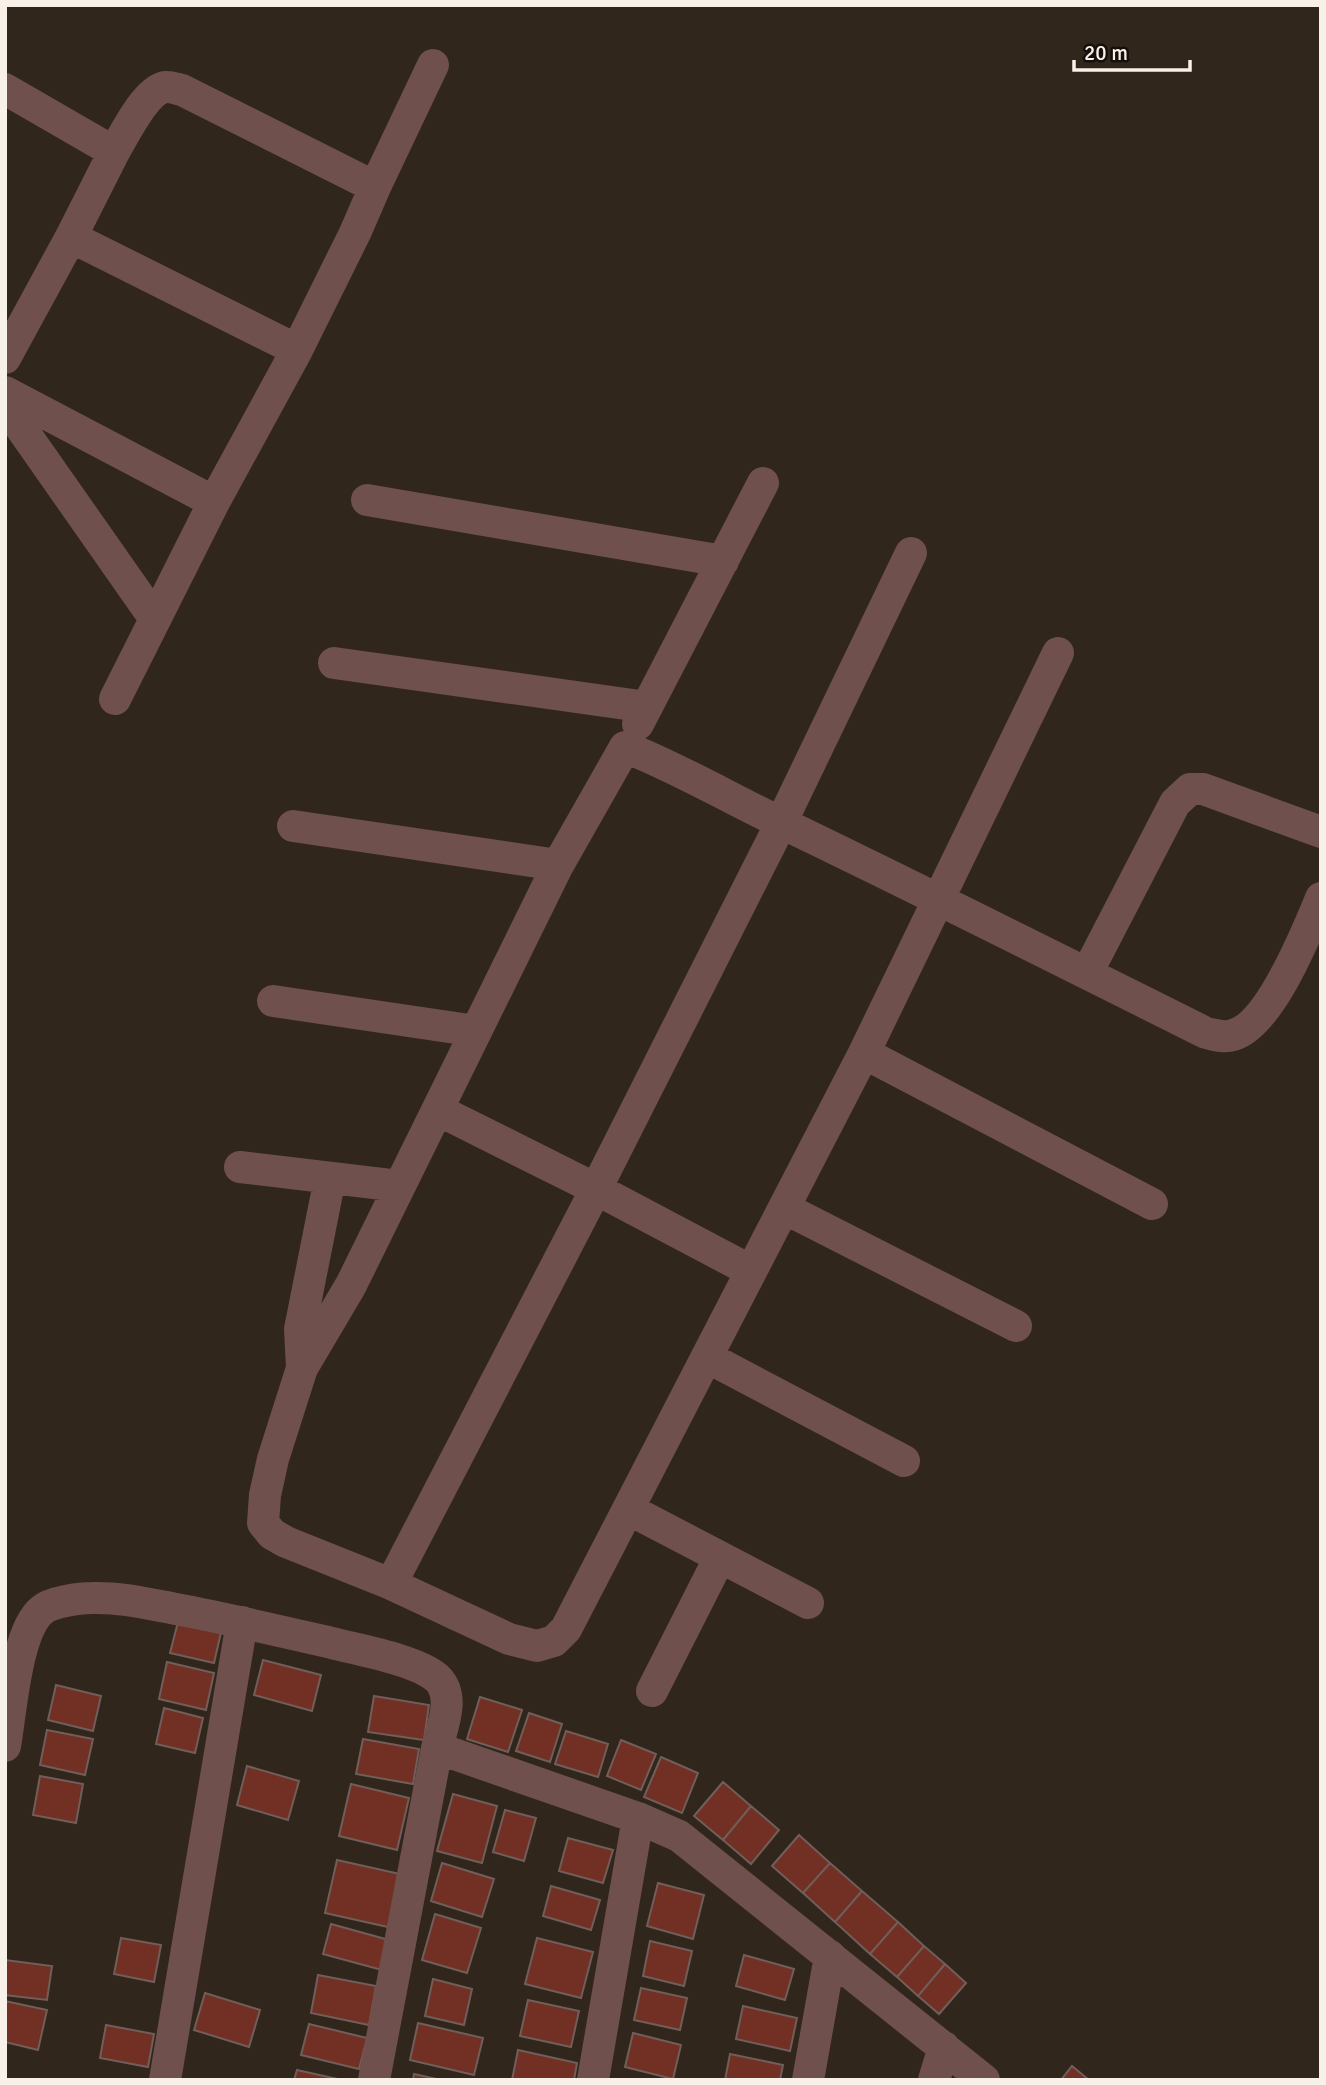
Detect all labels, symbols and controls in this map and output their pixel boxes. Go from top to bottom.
scale bar [1074,28,1190,72]
text: 20 m [1084,40,1128,66]

